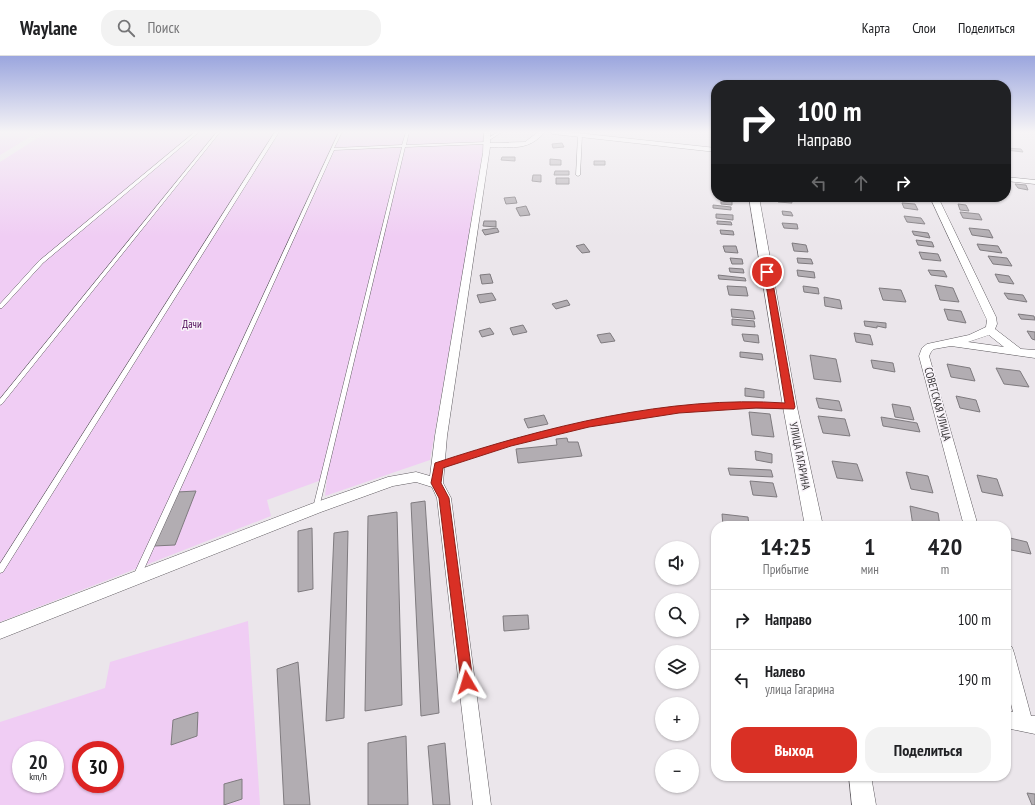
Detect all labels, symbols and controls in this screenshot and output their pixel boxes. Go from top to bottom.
search box [101,10,381,46]
text: Waylane [20,16,77,40]
icon: search [115,17,137,39]
text: Поиск [147,18,180,37]
text: Карта [862,19,890,37]
text: Слои [912,19,936,37]
text: Поделиться [958,19,1015,37]
text: 100 m [797,92,861,129]
icon: right [731,96,783,148]
text: Направо [797,128,852,151]
icon: left [808,172,830,194]
icon: ahead [850,172,872,194]
icon: right [892,172,914,194]
pin [750,255,784,289]
icon: arrive [756,261,778,283]
park label: Дачи [182,317,202,331]
street label: СОВЕТСКАЯ УЛИЦА [921,366,955,443]
street label: УЛИЦА ГАГАРИНА [787,421,814,492]
text: 14:25 [760,531,812,562]
text: 1 [864,531,875,562]
text: 420 [928,531,962,562]
map controls [655,541,699,793]
button: sound [655,541,699,585]
text: Прибытие [763,561,809,578]
text: мин [861,561,879,578]
text: m [941,561,949,578]
button: search [655,593,699,637]
icon: right [731,609,753,631]
text: Направо [765,610,812,629]
text: 100 m [958,610,991,629]
button: layers [655,645,699,689]
position arrow [446,661,488,703]
text: Налево [765,662,805,681]
icon: left [731,669,753,691]
text: 190 m [958,670,991,689]
text: улица Гагарина [765,681,834,698]
button: + [655,697,699,741]
button: Выход [731,727,857,773]
button: Поделиться [865,727,991,773]
speed limit sign: 30 [72,741,124,793]
text: 20 [28,749,48,775]
button: − [655,749,699,793]
text: km/h [29,770,47,783]

